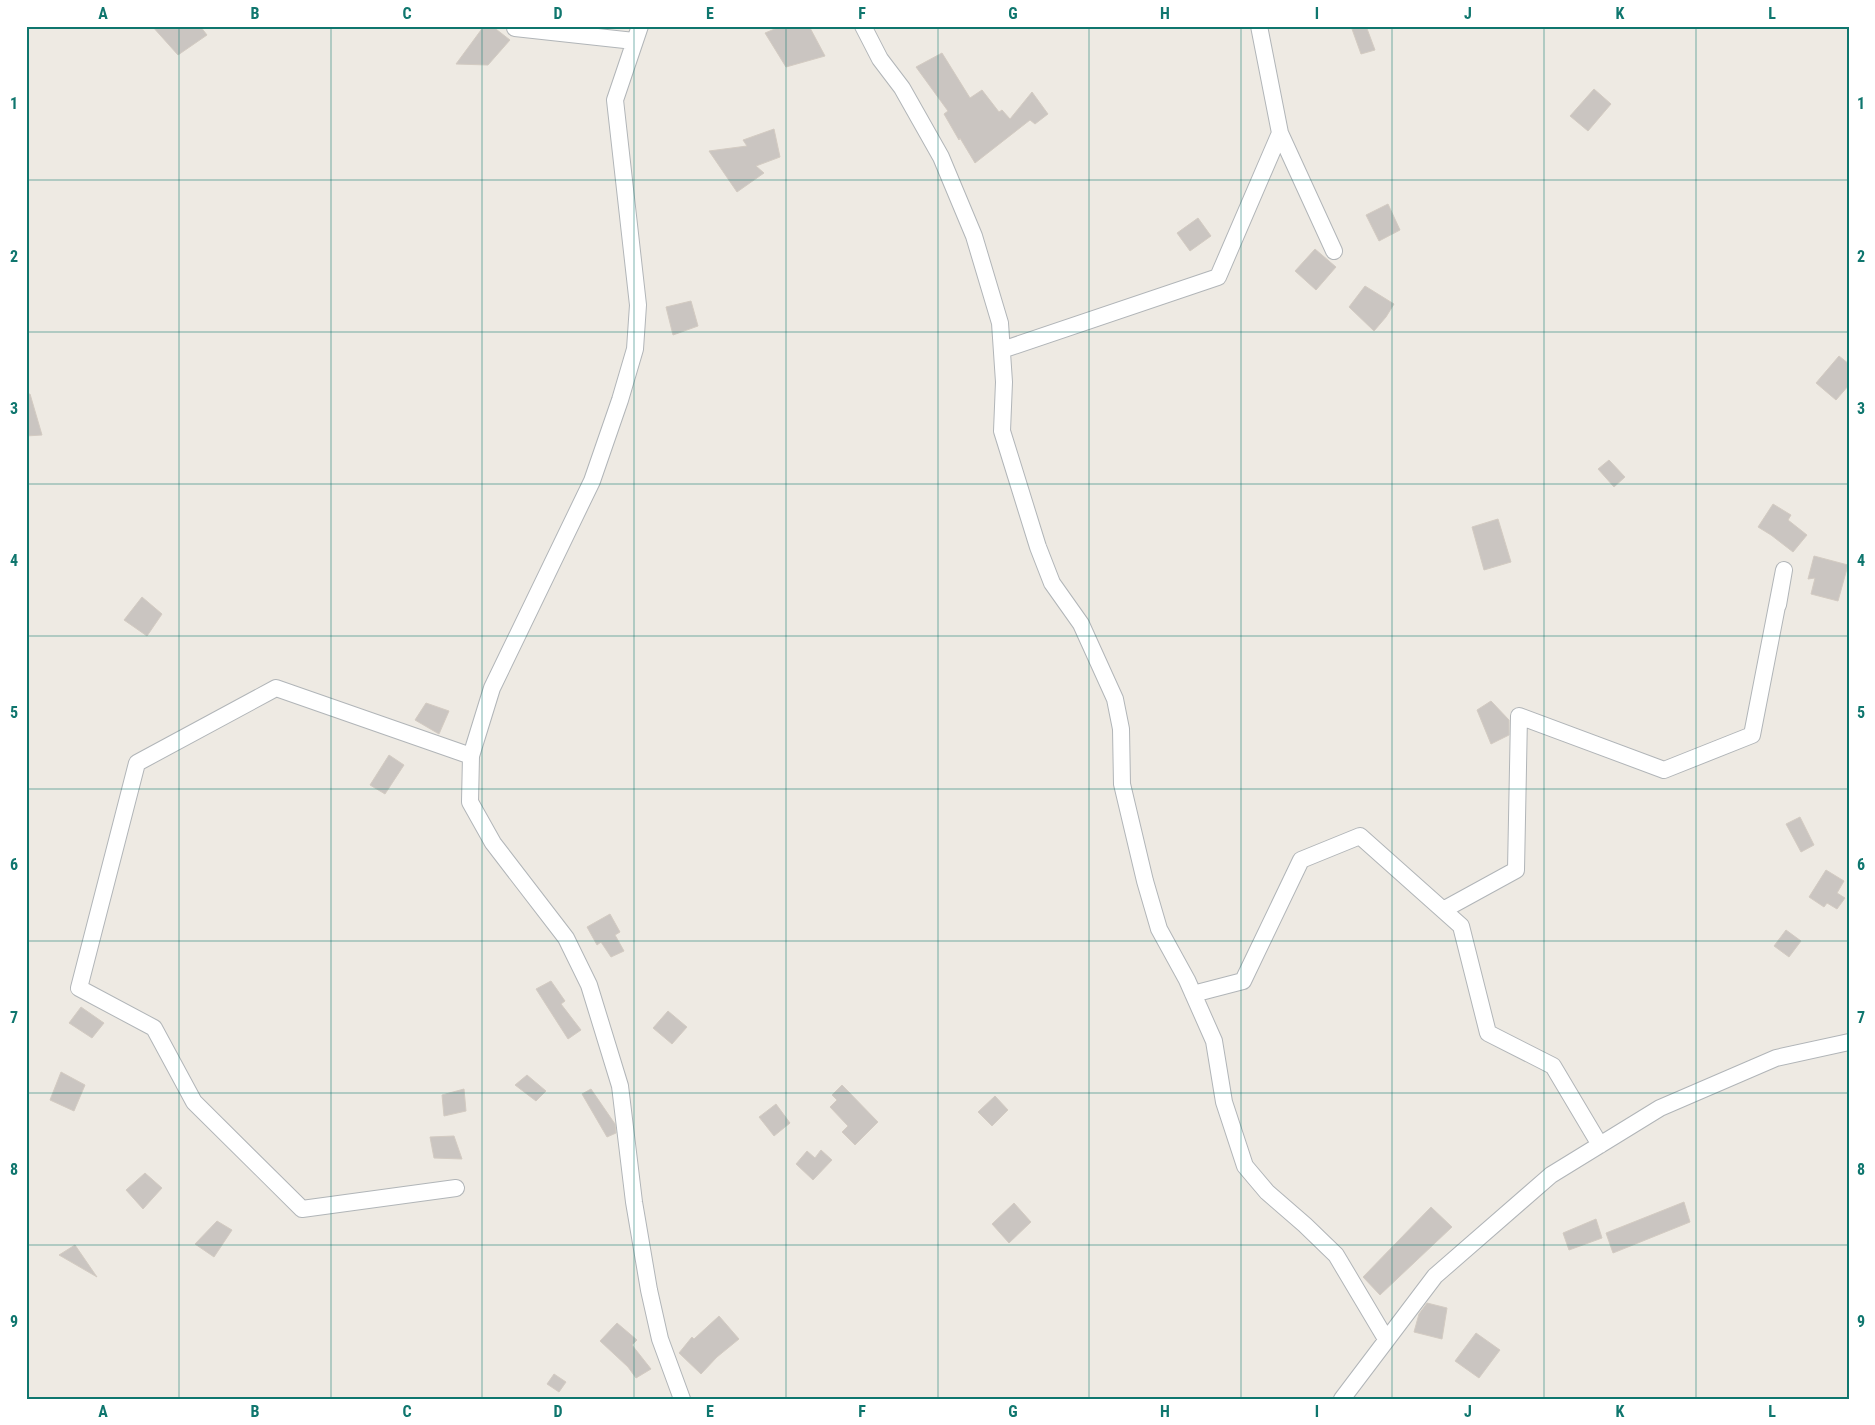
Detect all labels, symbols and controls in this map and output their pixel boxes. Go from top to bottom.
text: A [98,4,108,23]
text: B [251,4,260,23]
text: C [402,4,412,23]
text: D [553,4,563,23]
text: E [706,4,714,23]
text: F [858,4,866,23]
text: G [1008,4,1018,23]
text: H [1160,4,1170,23]
text: I [1315,4,1319,23]
text: J [1464,4,1472,23]
text: K [1616,4,1625,23]
text: L [1768,4,1776,23]
text: 1 [10,94,18,113]
text: 1 [1857,94,1865,113]
text: 2 [10,247,18,266]
text: 2 [1857,247,1865,266]
text: 3 [10,399,18,418]
text: 3 [1857,399,1865,418]
text: 4 [10,551,18,570]
text: 4 [1857,551,1865,570]
text: 5 [10,703,18,722]
text: 5 [1857,703,1865,722]
text: 6 [10,855,18,874]
text: 6 [1857,855,1865,874]
text: 7 [10,1008,18,1027]
text: 7 [1857,1008,1865,1027]
text: 8 [10,1160,18,1179]
text: 8 [1857,1160,1865,1179]
text: 9 [10,1312,18,1331]
text: 9 [1857,1312,1865,1331]
text: A [98,1402,108,1421]
text: B [251,1402,260,1421]
text: C [402,1402,412,1421]
text: D [553,1402,563,1421]
text: E [706,1402,714,1421]
text: F [858,1402,866,1421]
text: G [1008,1402,1018,1421]
text: H [1160,1402,1170,1421]
text: I [1315,1402,1319,1421]
text: J [1464,1402,1472,1421]
text: K [1616,1402,1625,1421]
text: L [1768,1402,1776,1421]

